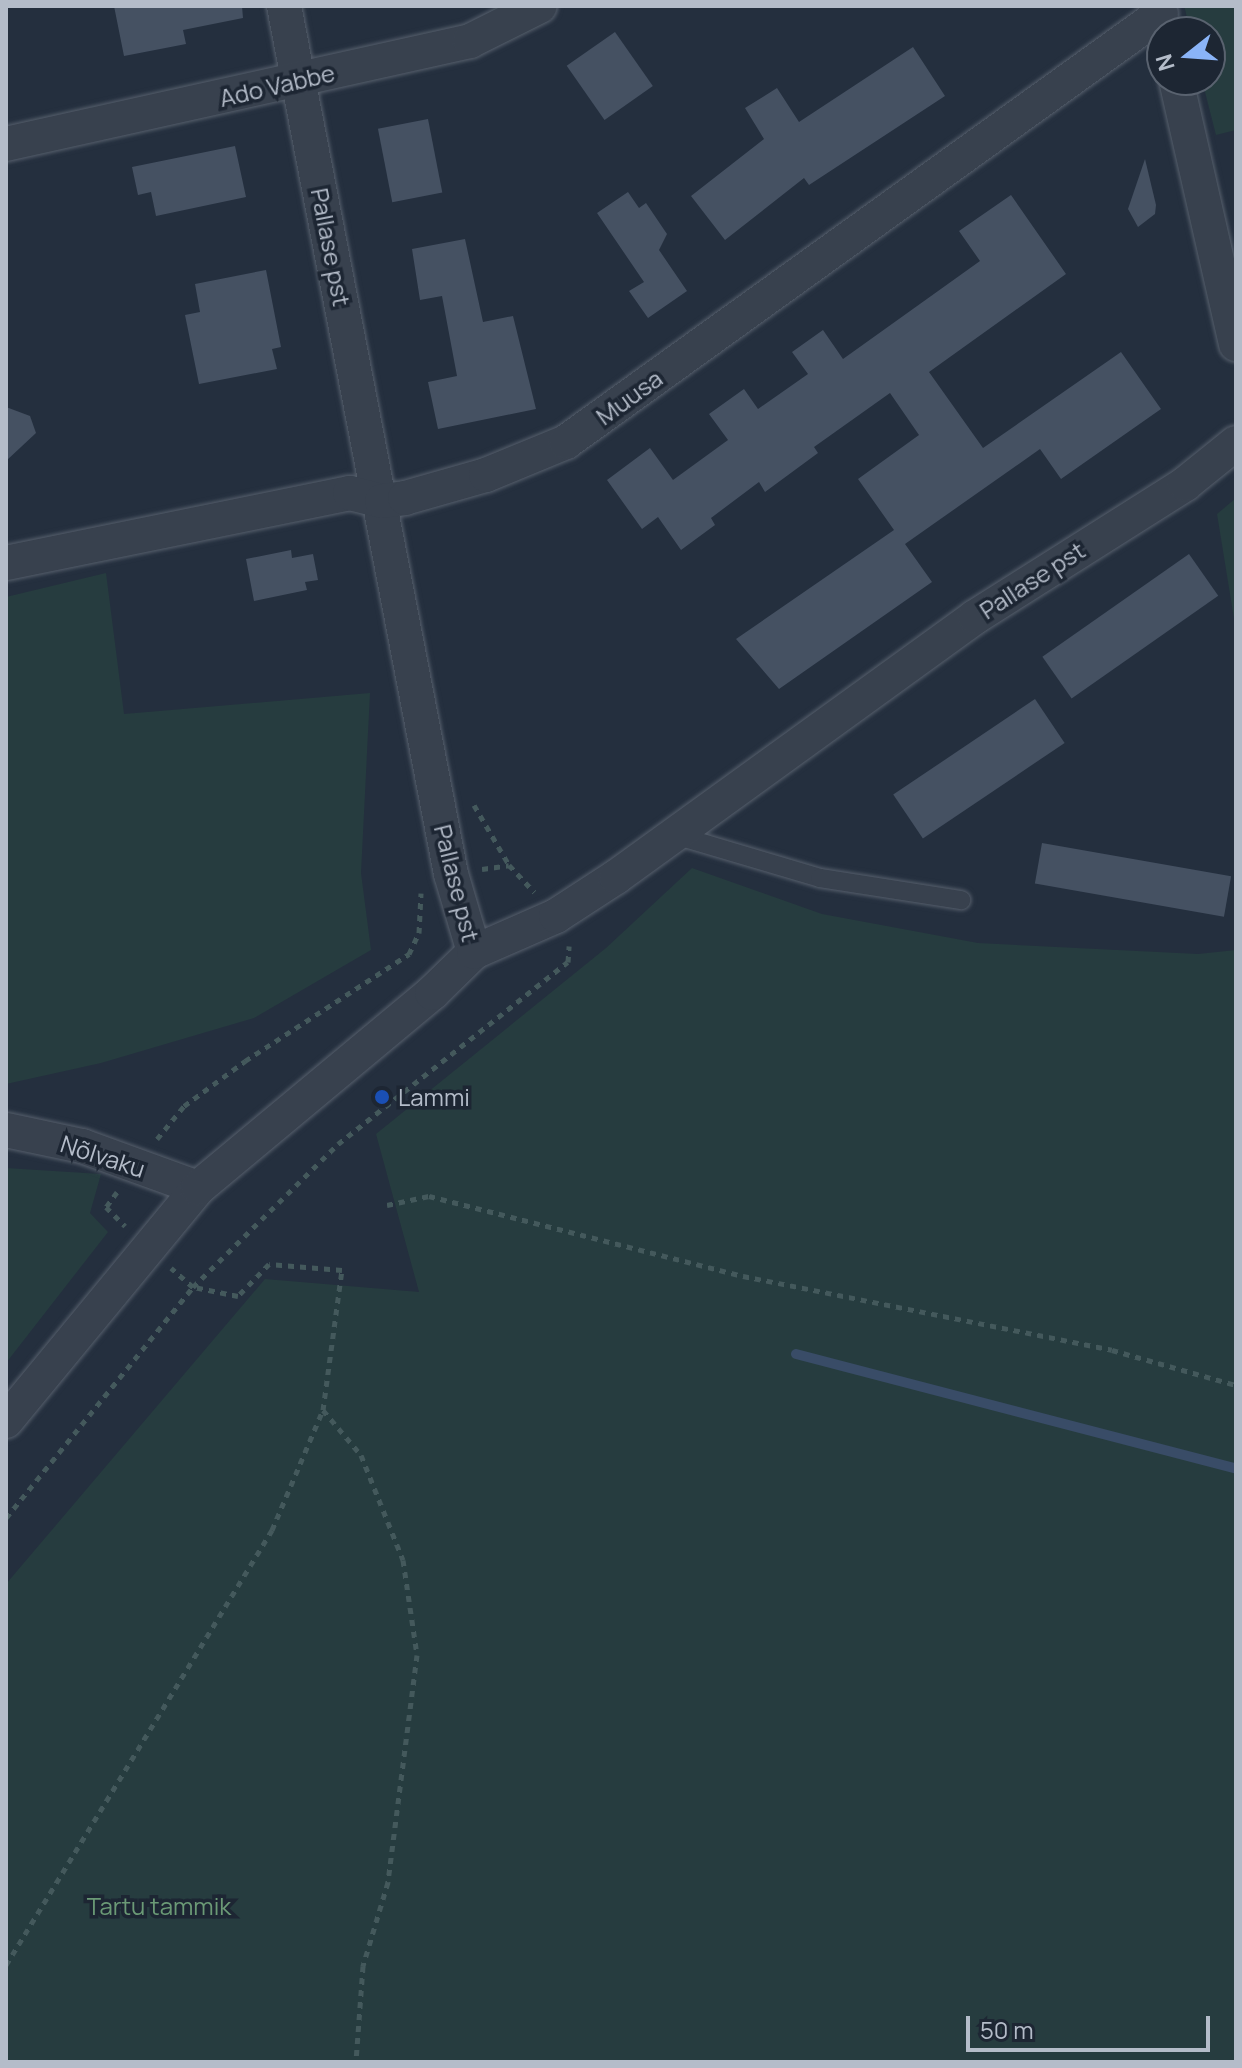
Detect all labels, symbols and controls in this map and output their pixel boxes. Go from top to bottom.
north arrow [1146,16,1226,96]
text: N [1148,51,1182,74]
street label: Ado Vabbe [216,58,338,112]
street label: Pallase pst [305,186,357,308]
street label: Muusa [590,363,668,431]
street label: Pallase pst [974,535,1090,625]
street label: Pallase pst [429,822,485,944]
place label: Lammi [398,1083,470,1111]
marker: Lammi [373,1088,391,1106]
street label: Nõlvaku [57,1129,149,1183]
park label: Tartu tammik [87,1892,231,1920]
scale bar [970,2000,1214,2050]
text: 50 m [980,2013,1034,2046]

